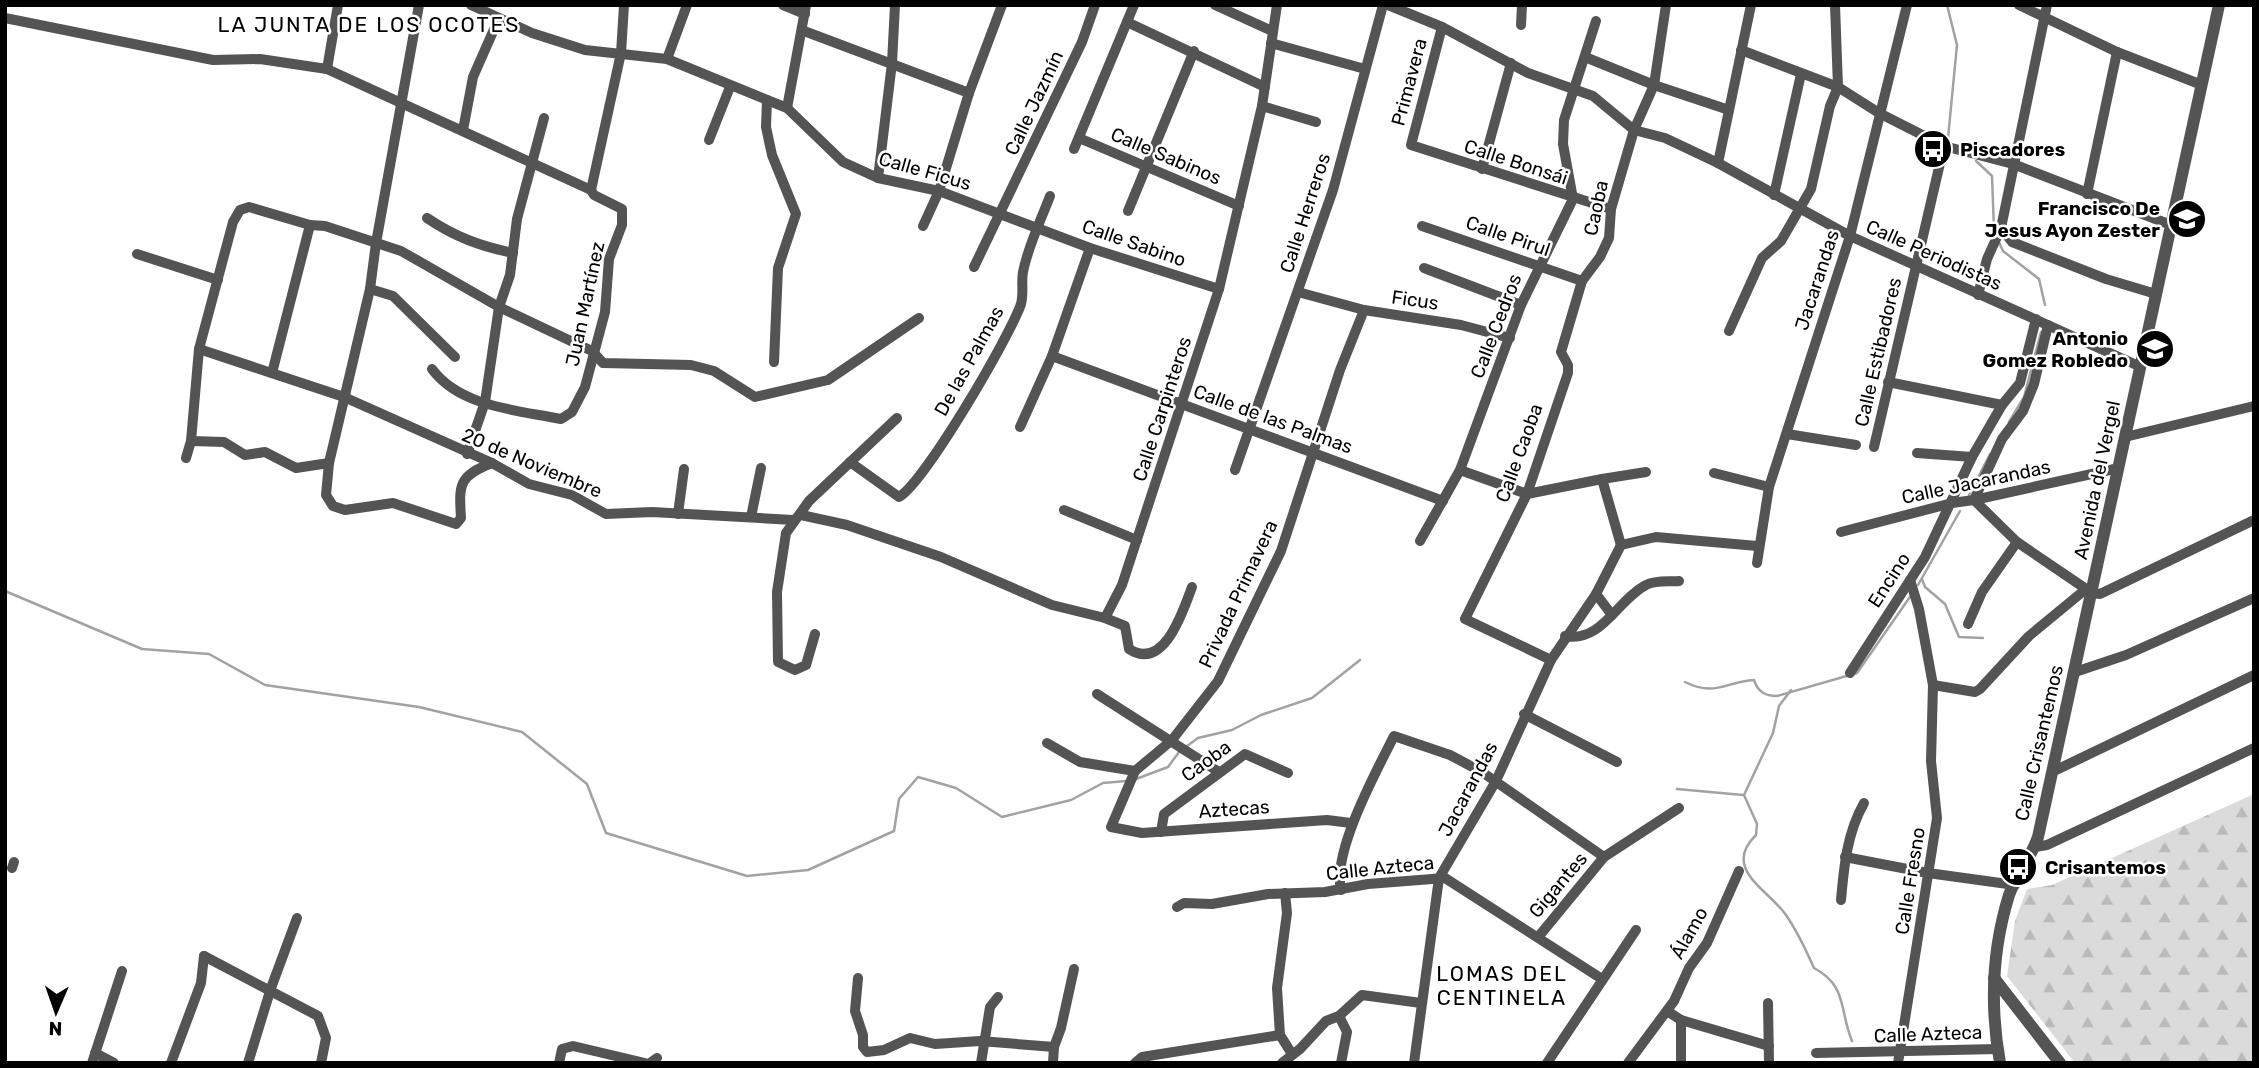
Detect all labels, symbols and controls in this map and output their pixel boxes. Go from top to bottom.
district label: LA JUNTA DE LOS OCOTES [218,12,520,37]
street label: Primavera [1386,36,1432,128]
street label: Calle Jazmín [1000,47,1068,159]
street label: Calle Sabinos [1107,122,1225,190]
bus stop icon: Piscadores [1912,128,1954,170]
street label: Calle Bonsái [1461,134,1571,190]
place label: Piscadores [1960,138,2065,161]
street label: Calle Ficus [876,147,974,195]
street label: Calle Herreros [1275,150,1335,276]
street label: Caoba [1579,178,1613,238]
place label: Francisco De Jesus Ayon Zester [1985,197,2160,242]
school or university icon: Francisco De Jesus Ayon Zester [2166,198,2208,240]
street label: Calle Pirul [1463,211,1553,261]
street label: Calle Sabino [1079,214,1189,272]
street label: Calle Periodistas [1862,215,2006,295]
street label: Jacarandas [1790,227,1844,333]
street label: Juan Martínez [561,240,609,368]
street label: Calle Cedros [1466,271,1526,381]
street label: Calle Estibadores [1850,275,1906,429]
street label: Ficus [1390,285,1440,315]
street label: De las Palmas [929,302,1009,420]
place label: Antonio Gomez Robledo [1983,327,2128,372]
school or university icon: Antonio Gomez Robledo [2134,328,2176,370]
street label: Calle Carpinteros [1128,334,1196,484]
street label: Calle de las Palmas [1190,379,1356,459]
street label: Avenida del Vergel [2069,398,2125,562]
street label: Calle Caoba [1490,400,1548,506]
street label: 20 de Noviembre [459,423,605,503]
street label: Calle Jacarandas [1899,455,2053,509]
street label: Privada Primavera [1194,516,1282,672]
street label: Encino [1863,548,1915,612]
street label: Calle Crisantemos [2010,663,2068,823]
street label: Caoba [1177,735,1235,787]
street label: Jacarandas [1433,738,1503,840]
street label: Aztecas [1198,795,1270,823]
street label: Calle Fresno [1890,826,1930,936]
bus stop icon: Crisantemos [1997,846,2039,888]
street label: Gigantes [1524,848,1592,922]
street label: Calle Azteca [1325,851,1435,885]
place label: Crisantemos [2045,856,2166,879]
street label: Álamo [1665,903,1713,963]
district label: LOMAS DEL CENTINELA [1436,961,1568,1010]
north arrow [21,977,91,1047]
text: N [48,1017,63,1040]
street label: Calle Azteca [1873,1021,1983,1047]

